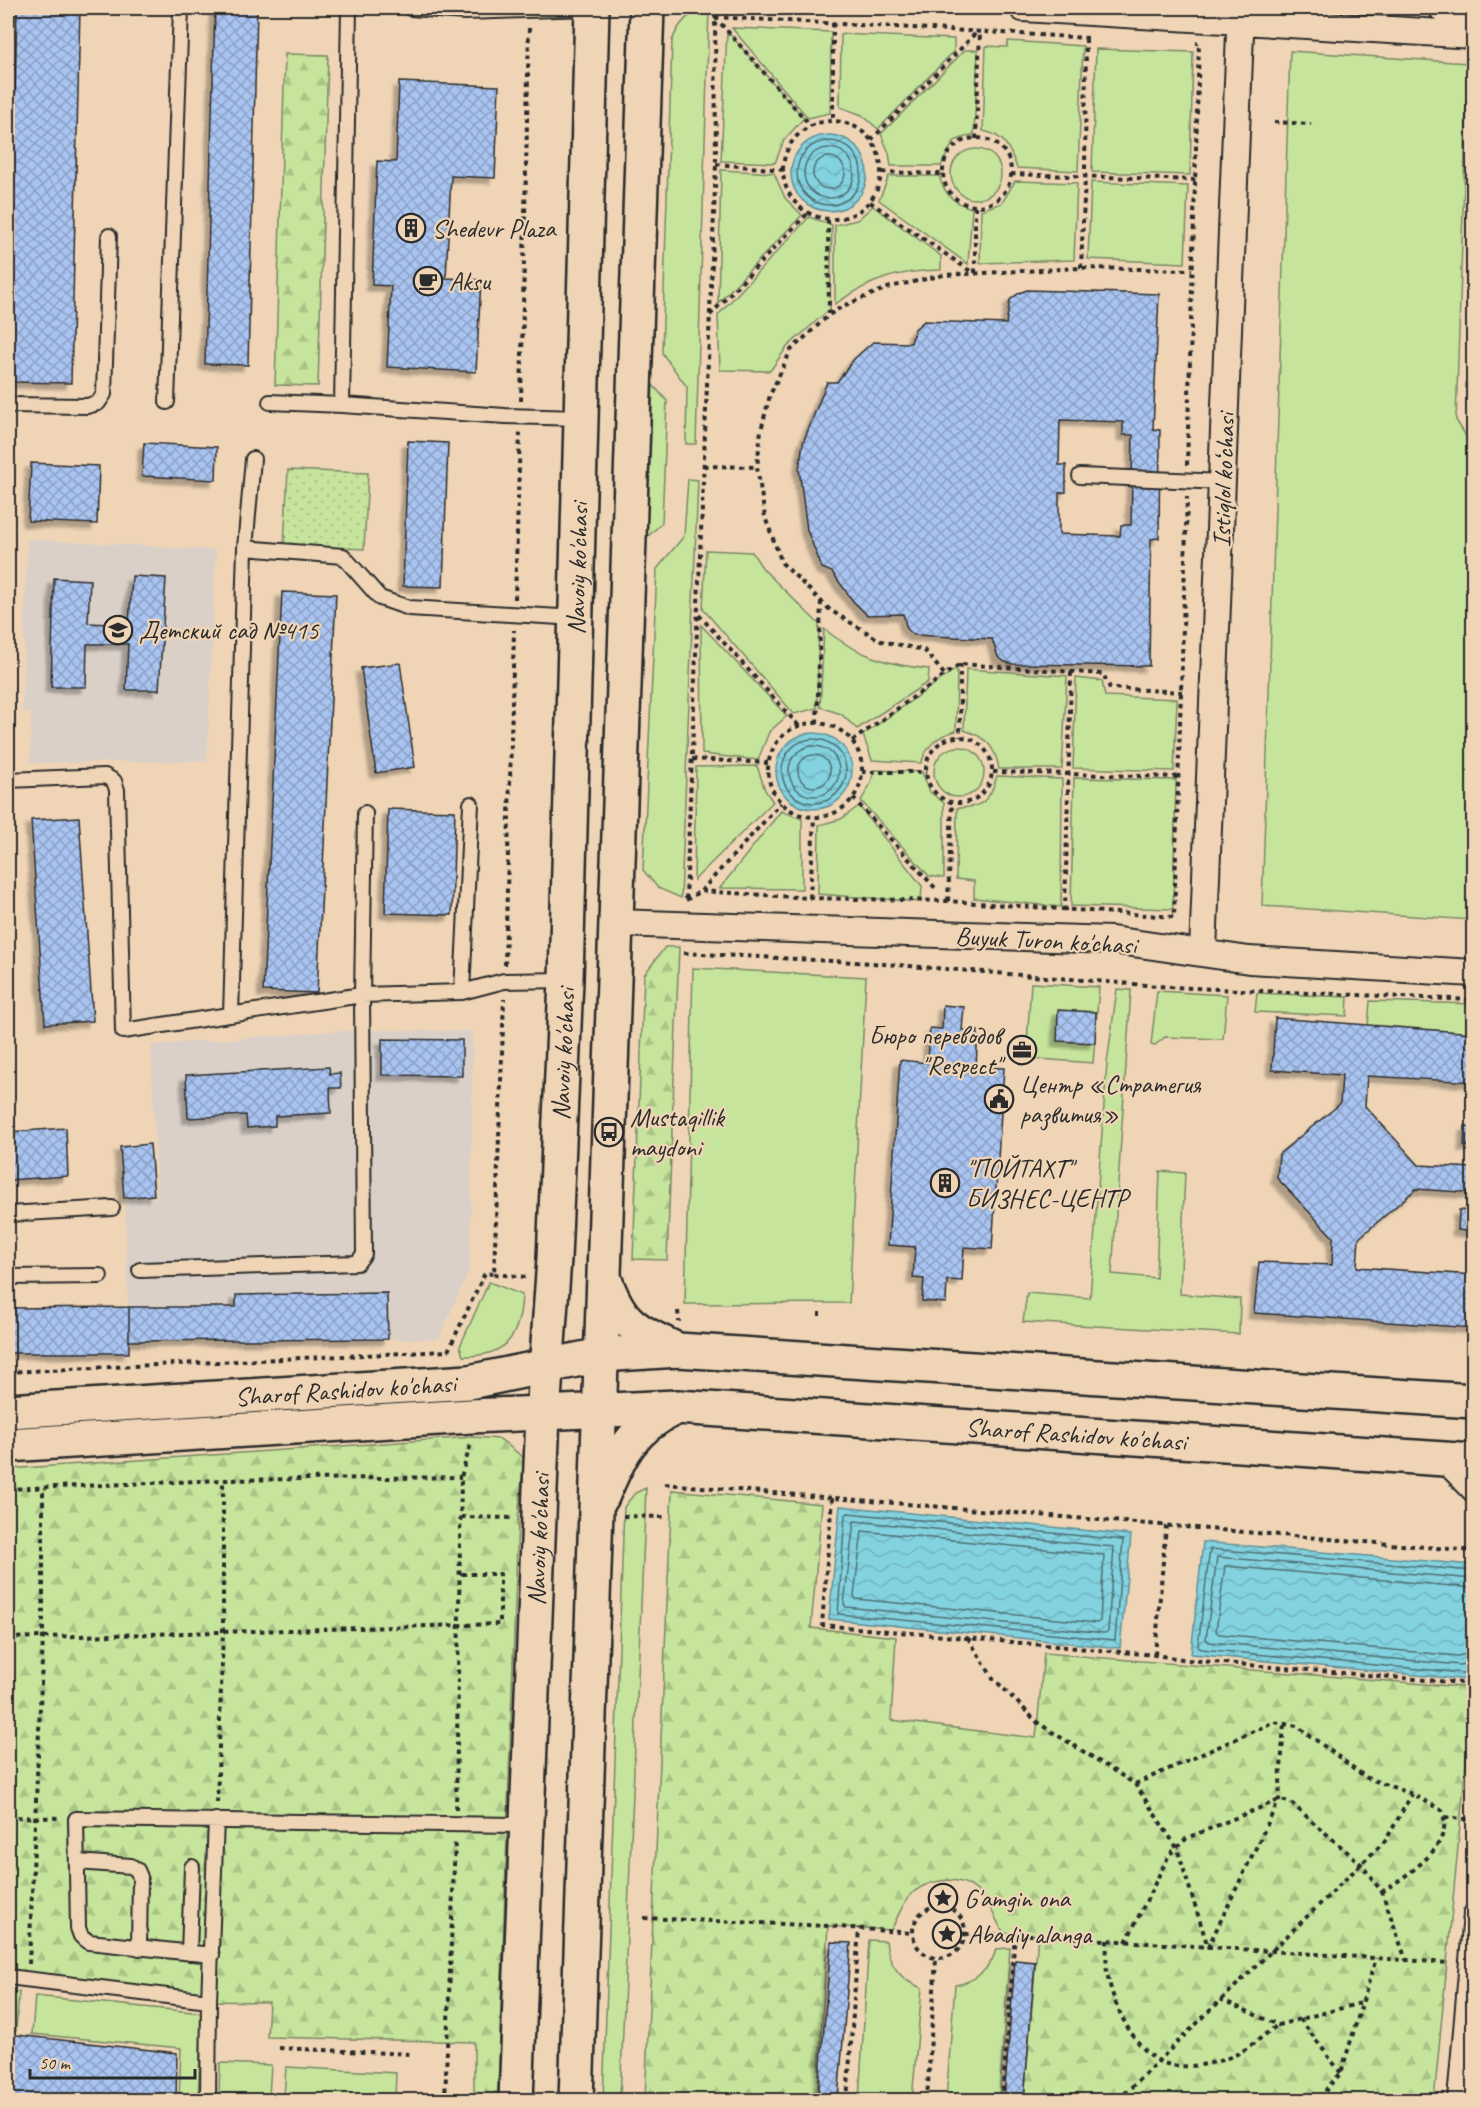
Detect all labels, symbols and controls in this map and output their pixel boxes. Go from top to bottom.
building icon: Shedevr Plaza [395,212,427,244]
place label: Shedevr Plaza [432,212,557,245]
cafe icon: Aksu [412,265,444,297]
place label: Aksu [449,265,491,298]
street label: Istiqlol ko‘chasi [1205,409,1242,548]
street label: Navoiy ko'chasi [559,499,596,635]
school or university icon: Детский сад №415 [102,614,134,646]
place label: Детский сад №415 [139,614,320,647]
street label: Buyuk Turon ko'chasi [955,919,1140,962]
street label: Navoiy ko'chasi [544,984,583,1121]
place label: Бюро переводов "Respect" [869,1019,1006,1082]
office icon: Бюро переводов "Respect" [1006,1034,1038,1066]
place label: Центр «Стратегия развития» [1020,1068,1202,1131]
public building icon: Центр «Стратегия развития» [983,1083,1015,1115]
place label: Mustaqillik maydoni [630,1101,726,1164]
bus stop icon: Mustaqillik maydoni [593,1116,625,1148]
place label: "ПОЙТАХТ" БИЗНЕС-ЦЕНТР [966,1152,1132,1215]
building icon: "ПОЙТАХТ" БИЗНЕС-ЦЕНТР [929,1167,961,1199]
street label: Sharof Rashidov ko'chasi [234,1367,460,1414]
street label: Sharof Rashidov ko'chasi [964,1411,1191,1459]
street label: Navoiy ko'chasi [519,1470,558,1606]
place icon: G'amgin ona [927,1882,959,1914]
place label: G'amgin ona [964,1882,1072,1915]
place icon: Abadiy alanga [931,1918,963,1950]
place label: Abadiy alanga [968,1918,1093,1951]
scale bar [30,2042,195,2080]
text: 50 m [39,2052,72,2074]

